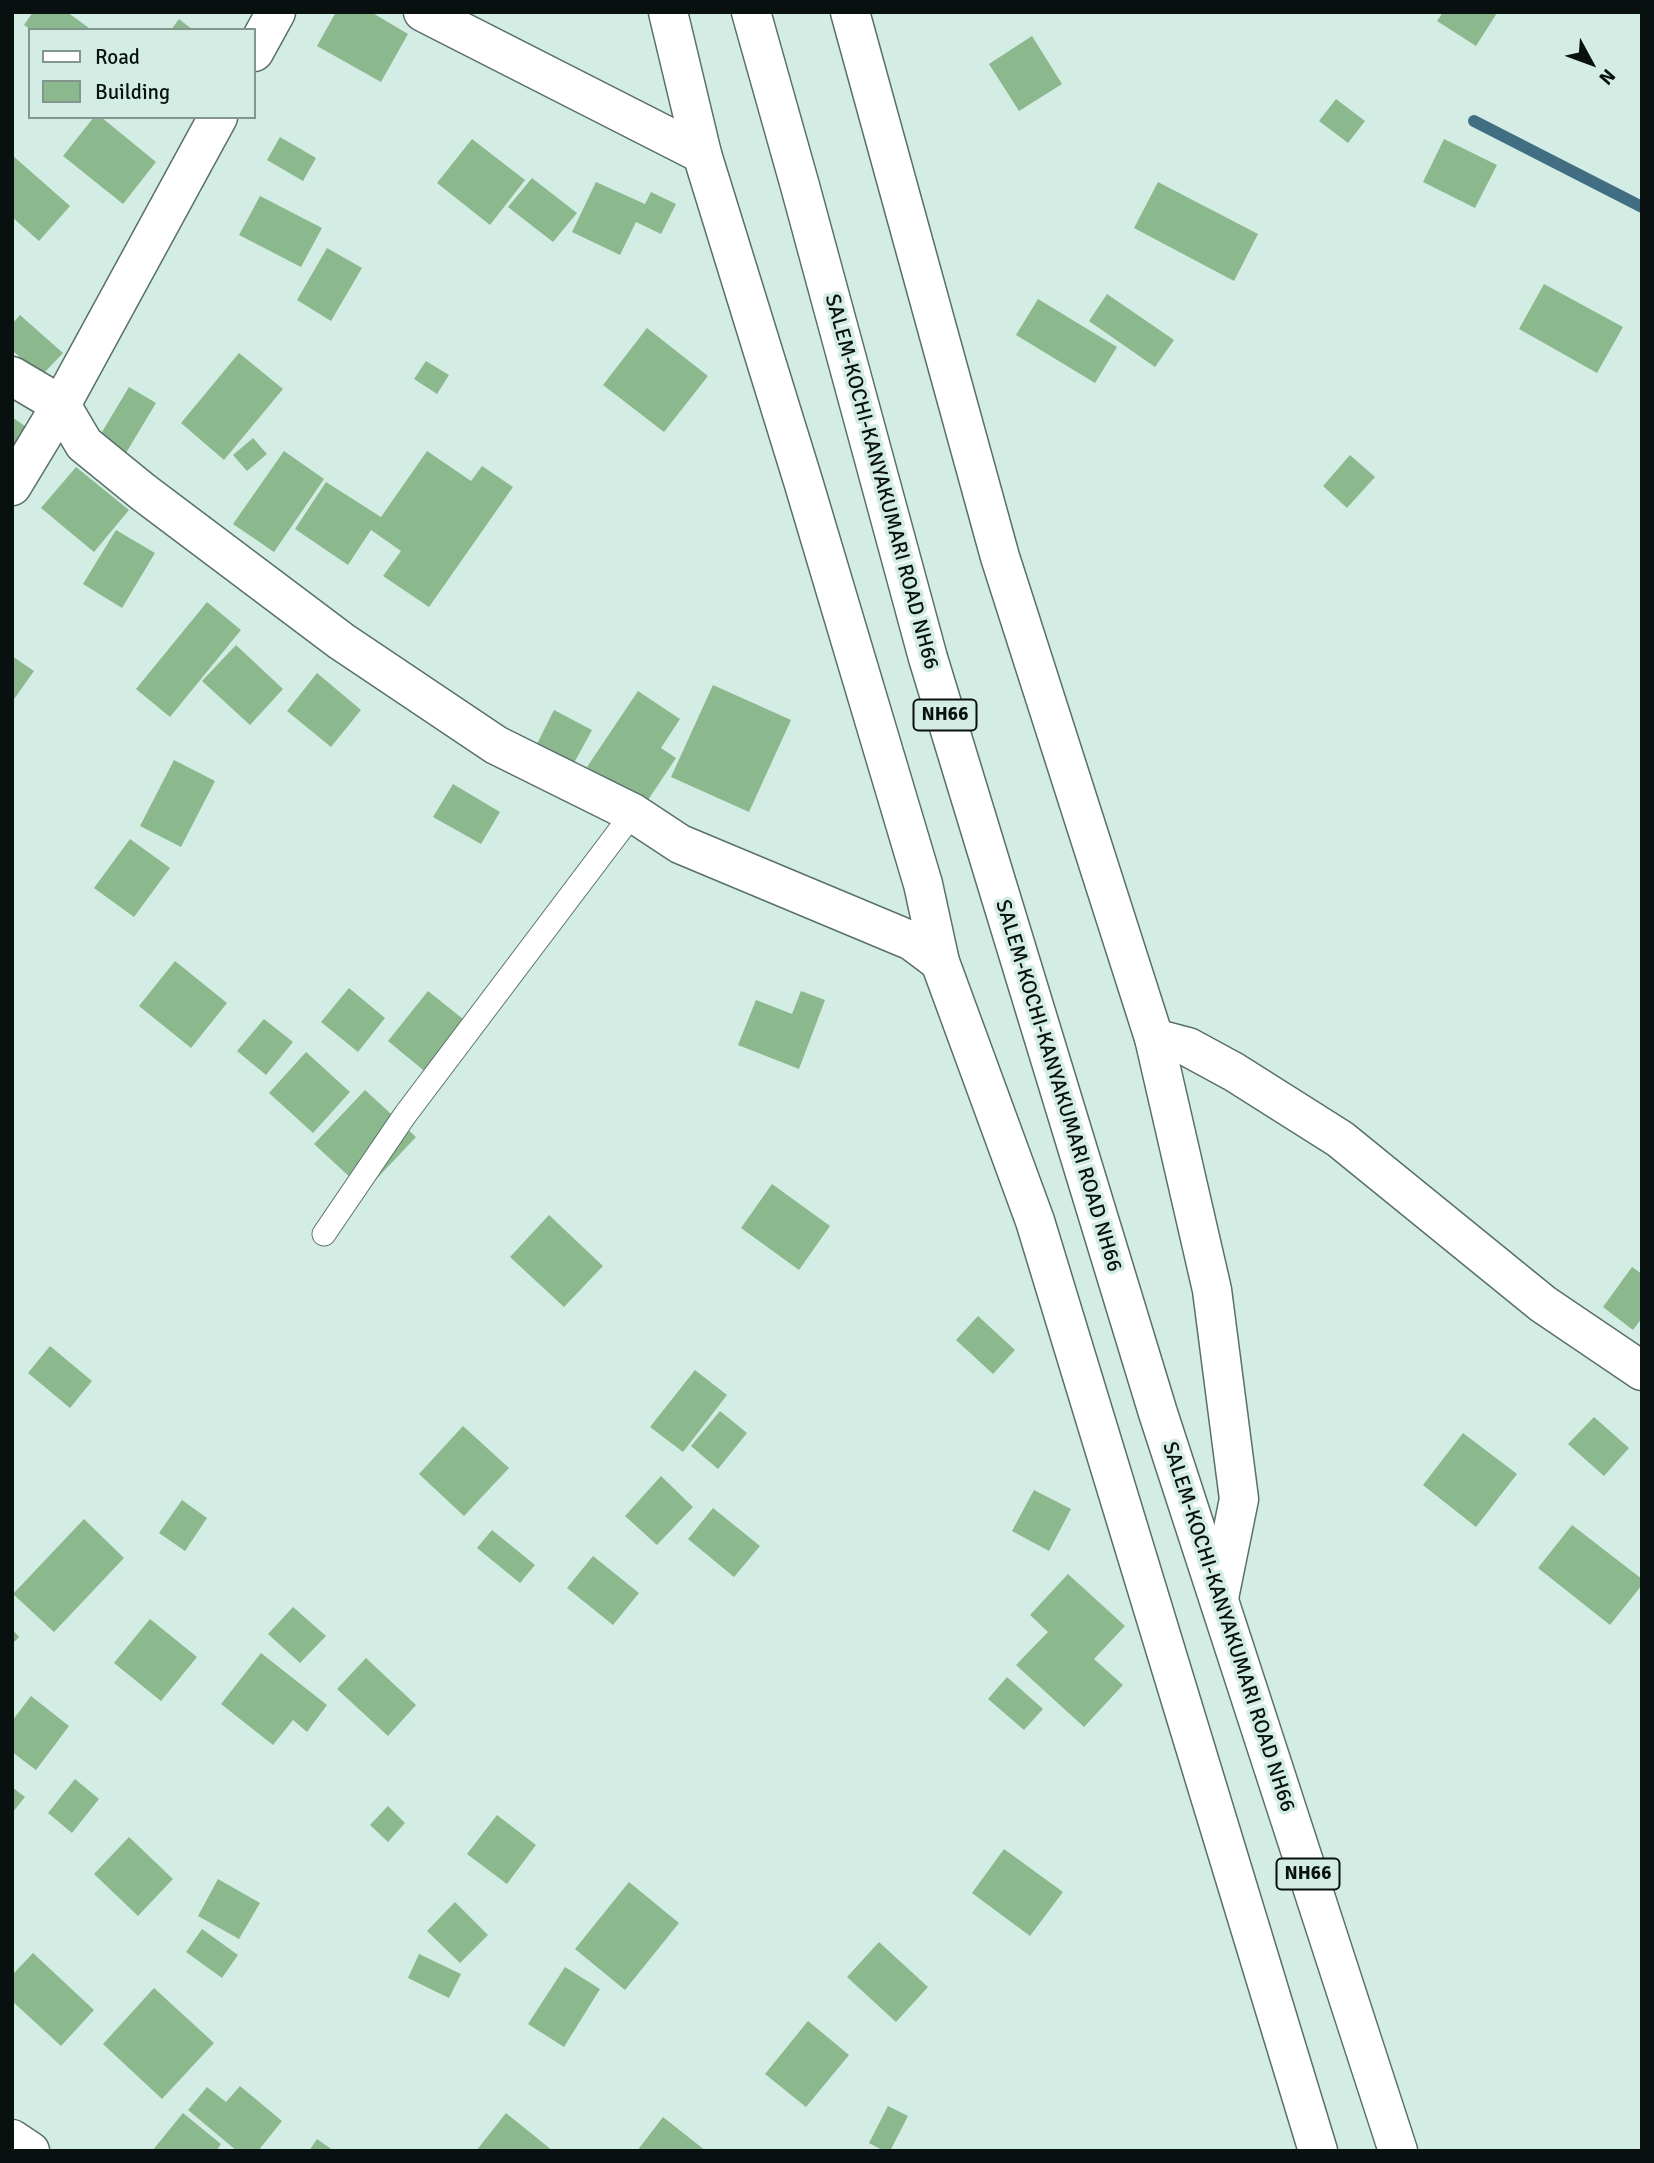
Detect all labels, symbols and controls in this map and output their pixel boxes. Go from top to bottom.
legend [28,28,256,119]
north arrow [1556,28,1626,98]
text: Road [95,44,140,70]
text: N [1593,64,1620,90]
text: Building [95,79,170,105]
street label: SALEM-KOCHI-KANYAKUMARI ROAD NH66 [819,292,943,672]
road number: NH66 [914,700,976,730]
street label: SALEM-KOCHI-KANYAKUMARI ROAD NH66 [989,897,1127,1275]
street label: SALEM-KOCHI-KANYAKUMARI ROAD NH66 [1156,1439,1300,1815]
road number: NH66 [1276,1858,1340,1890]

